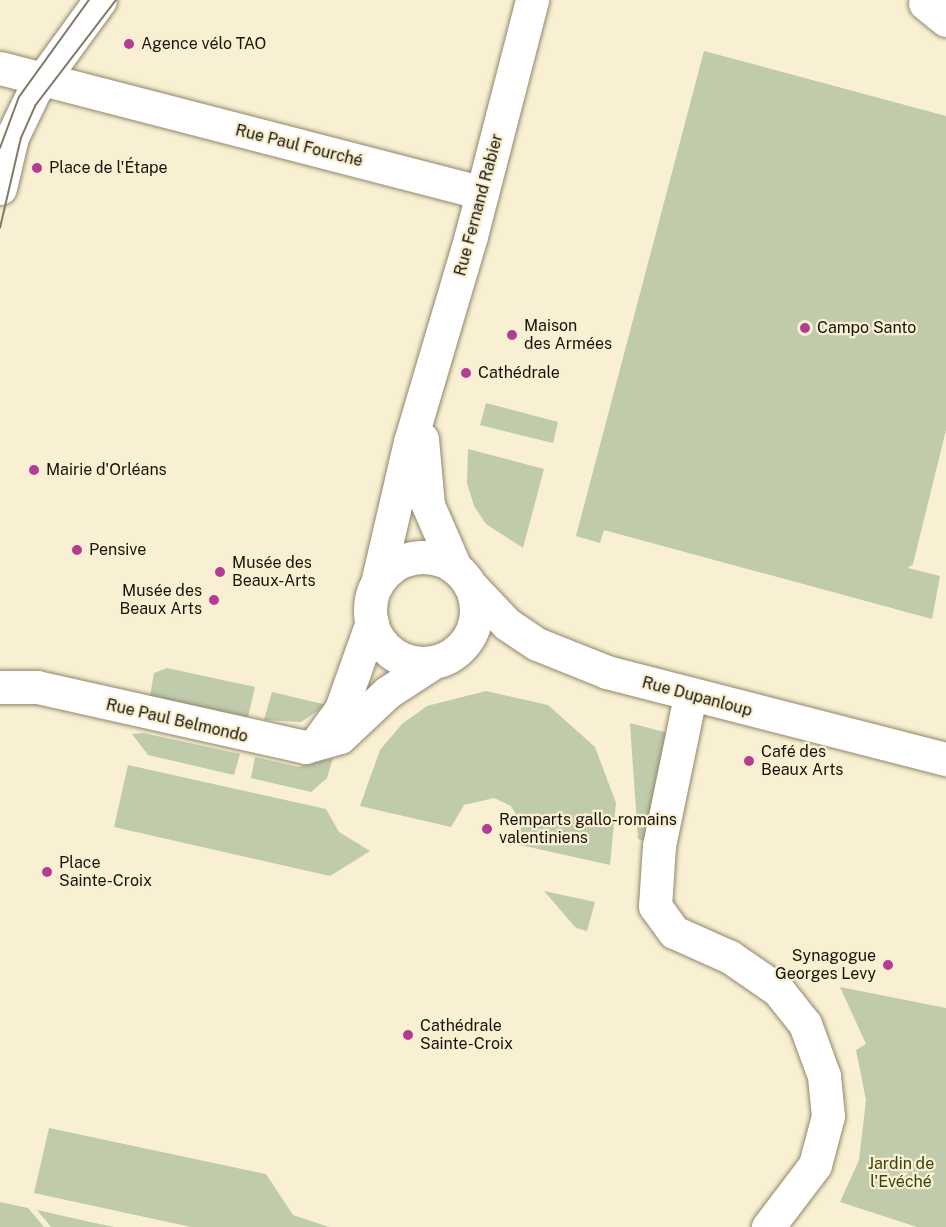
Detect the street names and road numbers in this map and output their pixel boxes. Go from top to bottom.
street label: Rue Paul Fourché [233,121,365,171]
street label: Rue Fernand Rabier [451,132,507,278]
street label: Rue Dupanloup [640,673,754,721]
street label: Rue Paul Belmondo [104,695,250,747]

